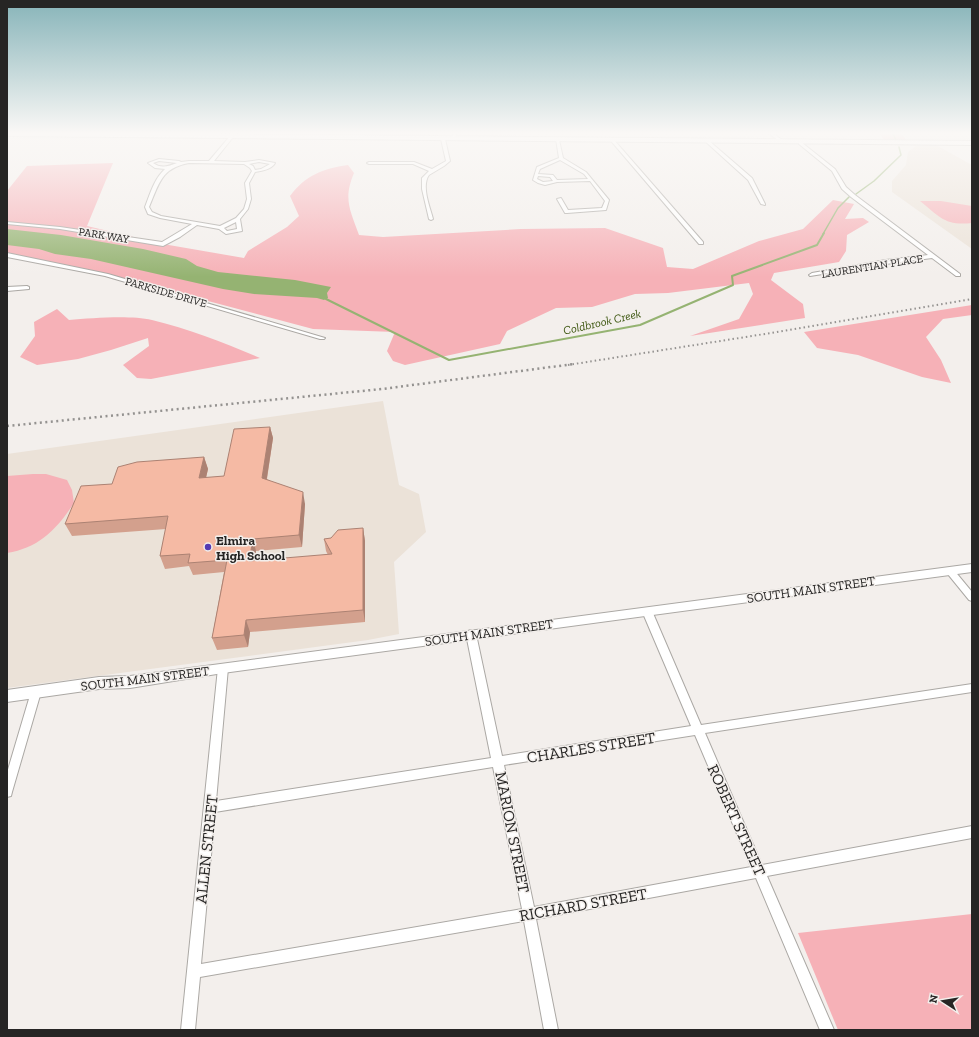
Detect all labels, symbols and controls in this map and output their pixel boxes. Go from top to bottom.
street label: PARK WAY [78,225,131,246]
street label: LAURENTIAN PLACE [820,252,924,281]
street label: PARKSIDE DRIVE [124,275,208,310]
water label: Coldbrook Creek [562,306,643,338]
place label: Elmira High School [216,533,286,563]
marker: Elmira High School [203,542,213,552]
street label: SOUTH MAIN STREET [746,573,876,606]
street label: SOUTH MAIN STREET [424,616,554,649]
street label: SOUTH MAIN STREET [80,663,210,694]
street label: CHARLES STREET [525,728,657,767]
street label: ROBERT STREET [703,761,770,879]
street label: MARION STREET [491,770,534,894]
street label: ALLEN STREET [191,793,222,905]
street label: RICHARD STREET [518,884,649,925]
north arrow [923,981,963,1021]
text: N [926,993,941,1004]

